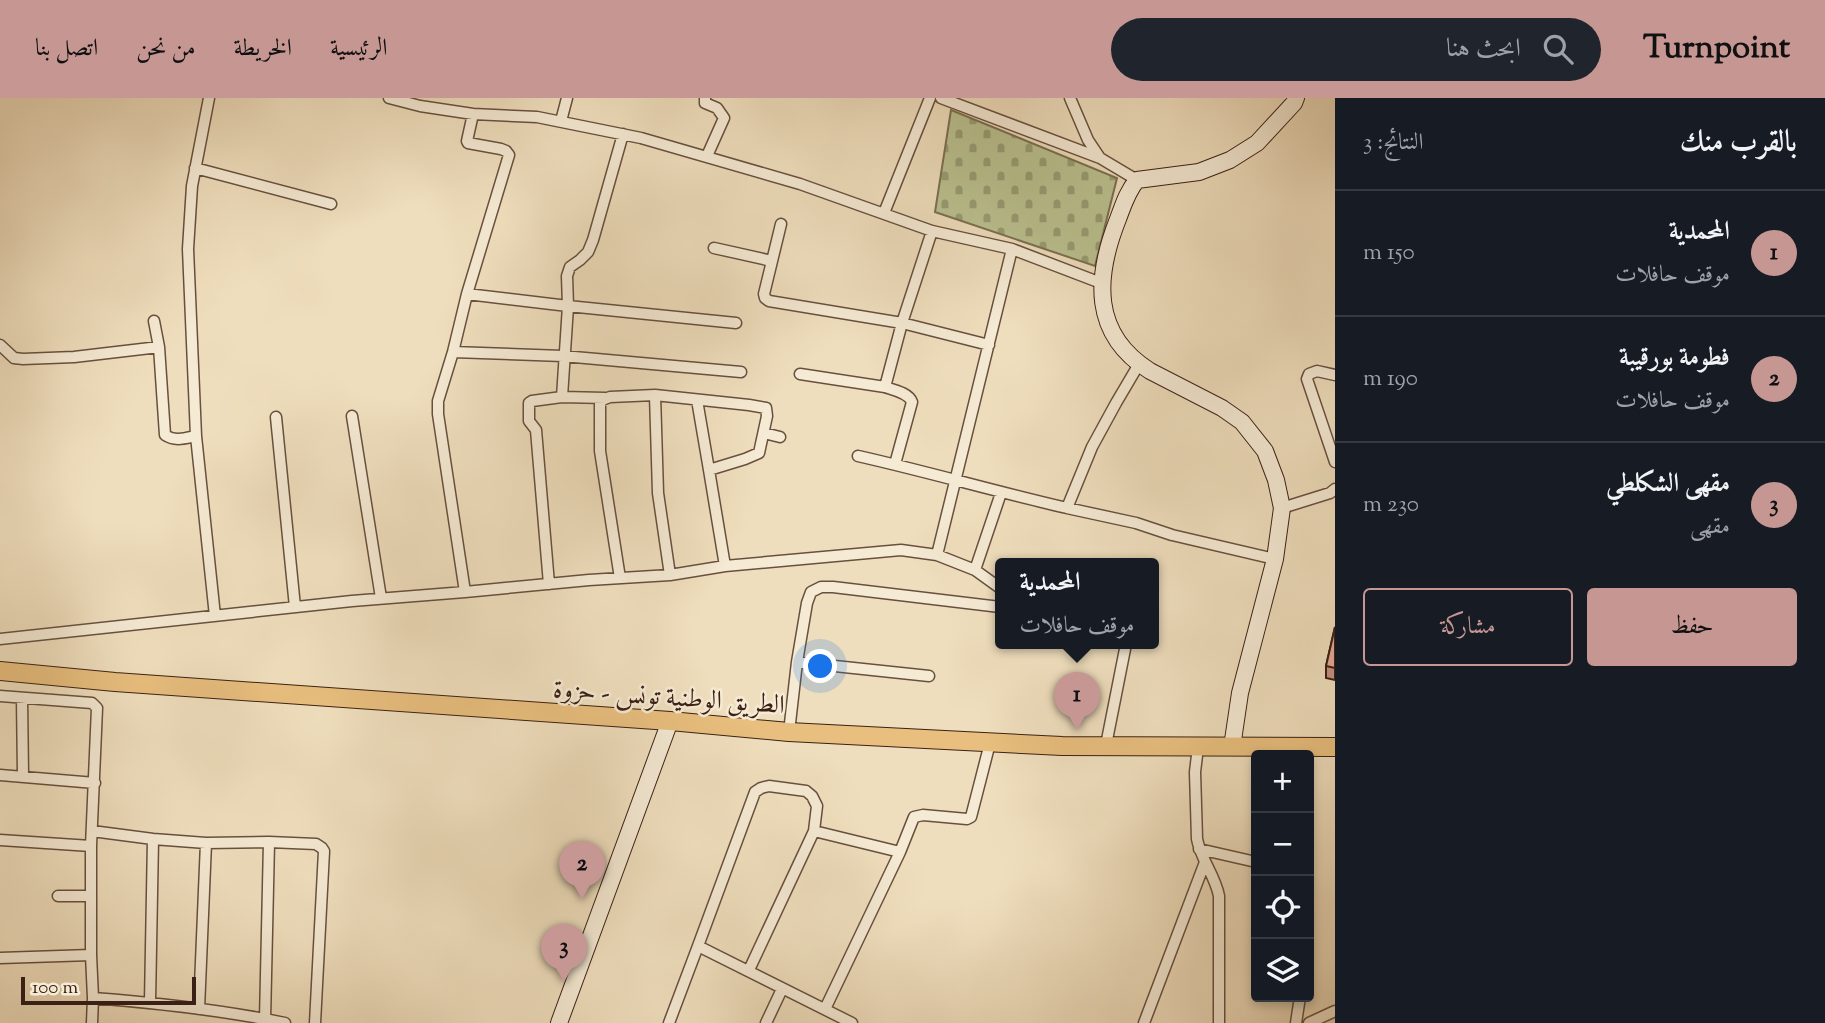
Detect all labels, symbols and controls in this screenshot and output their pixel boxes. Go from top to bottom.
search box [1111,18,1601,81]
text: Turnpoint [1643,25,1790,73]
icon: search [1539,30,1577,68]
text: ابحث هنا [1446,31,1521,68]
text: اتصل بنا [35,32,98,66]
text: من نحن [136,32,196,66]
text: الخريطة [234,32,292,66]
text: الرئيسية [330,32,388,66]
text: بالقرب منك [1680,122,1797,165]
text: النتائج: 3 [1363,127,1424,160]
text: المحمدية [1669,214,1730,251]
text: 150 m [1363,237,1415,270]
text: 1 [1770,237,1778,270]
text: موقف حافلات [1615,259,1730,292]
text: فطومة بورقيبة [1619,340,1730,377]
text: 190 m [1363,363,1418,396]
text: 2 [1769,363,1779,396]
text: موقف حافلات [1615,385,1730,418]
text: مقهى الشكلطي [1606,466,1730,503]
text: 230 m [1363,489,1419,522]
text: 3 [1769,489,1779,522]
text: مقهى [1690,511,1730,544]
popup [995,558,1159,649]
text: المحمدية [1020,565,1081,602]
button: مشاركة [1363,588,1573,666]
button: حفظ [1587,588,1797,666]
text: موقف حافلات [1020,610,1134,643]
your location [803,649,837,683]
street label: الطريق الوطنية تونس - حزوة [552,672,786,725]
pin: 1 [1054,672,1100,730]
map controls [1251,750,1314,1002]
button: + [1251,750,1314,813]
button: − [1251,813,1314,876]
pin: 2 [559,841,605,899]
button: locate [1251,876,1314,939]
pin: 3 [541,924,587,982]
button: layers [1251,939,1314,1002]
scale bar [21,974,196,1006]
text: 100 m [32,975,78,1002]

